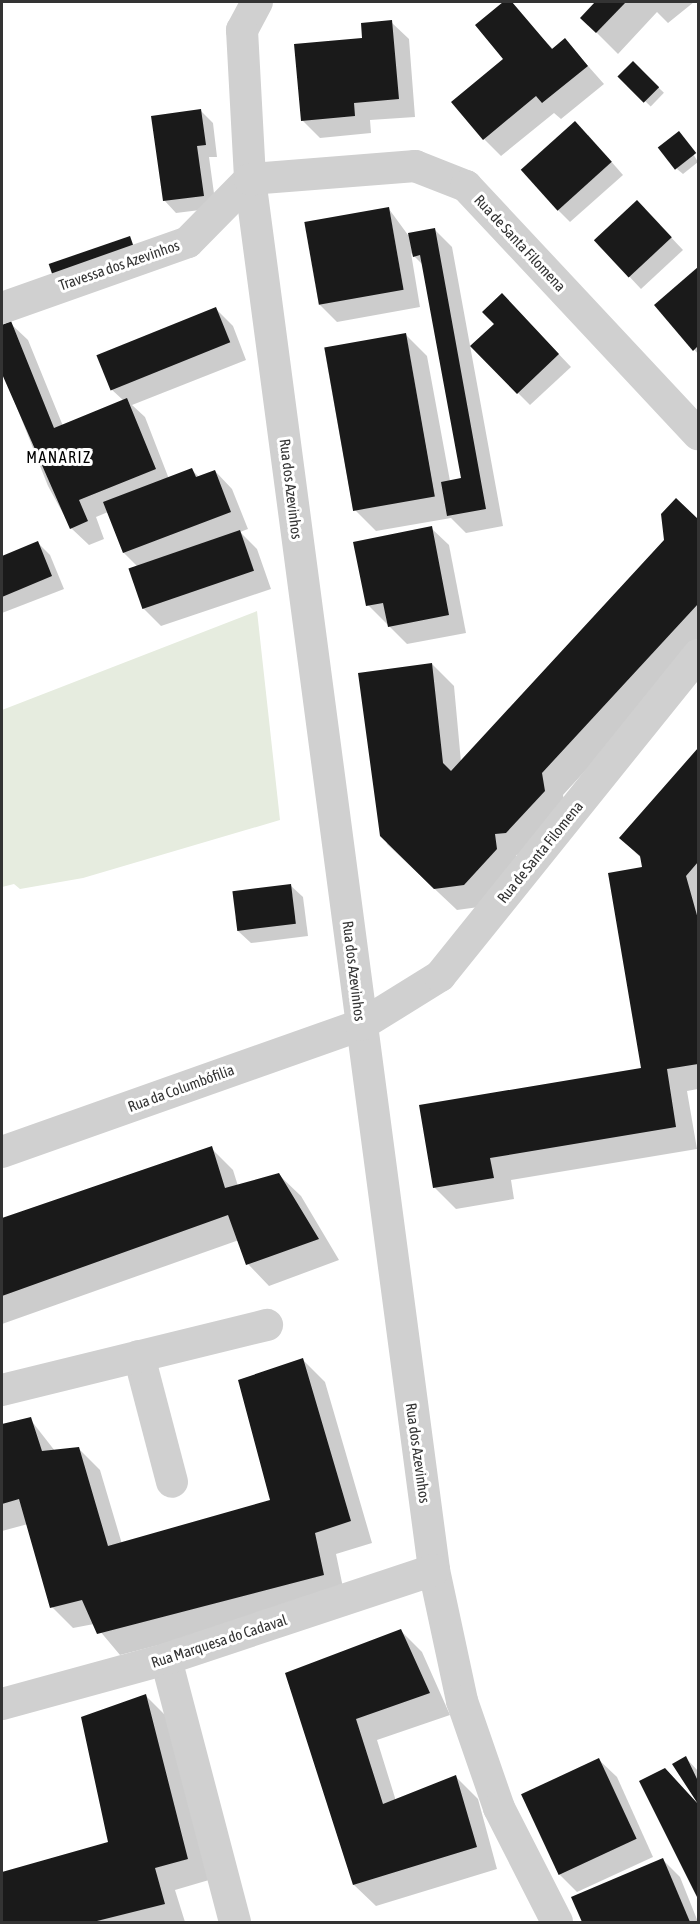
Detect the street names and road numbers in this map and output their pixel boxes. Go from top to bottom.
street label: Rua de Santa Filomena [470,191,570,295]
street label: Travessa dos Azevinhos [56,236,182,294]
street label: Rua dos Azevinhos [276,438,306,540]
street label: Rua de Santa Filomena [493,797,587,907]
street label: Rua dos Azevinhos [339,920,369,1022]
street label: Rua da Columbófilia [125,1060,237,1116]
street label: Rua dos Azevinhos [402,1402,434,1504]
street label: Rua Marquesa do Cadaval [149,1611,289,1671]

